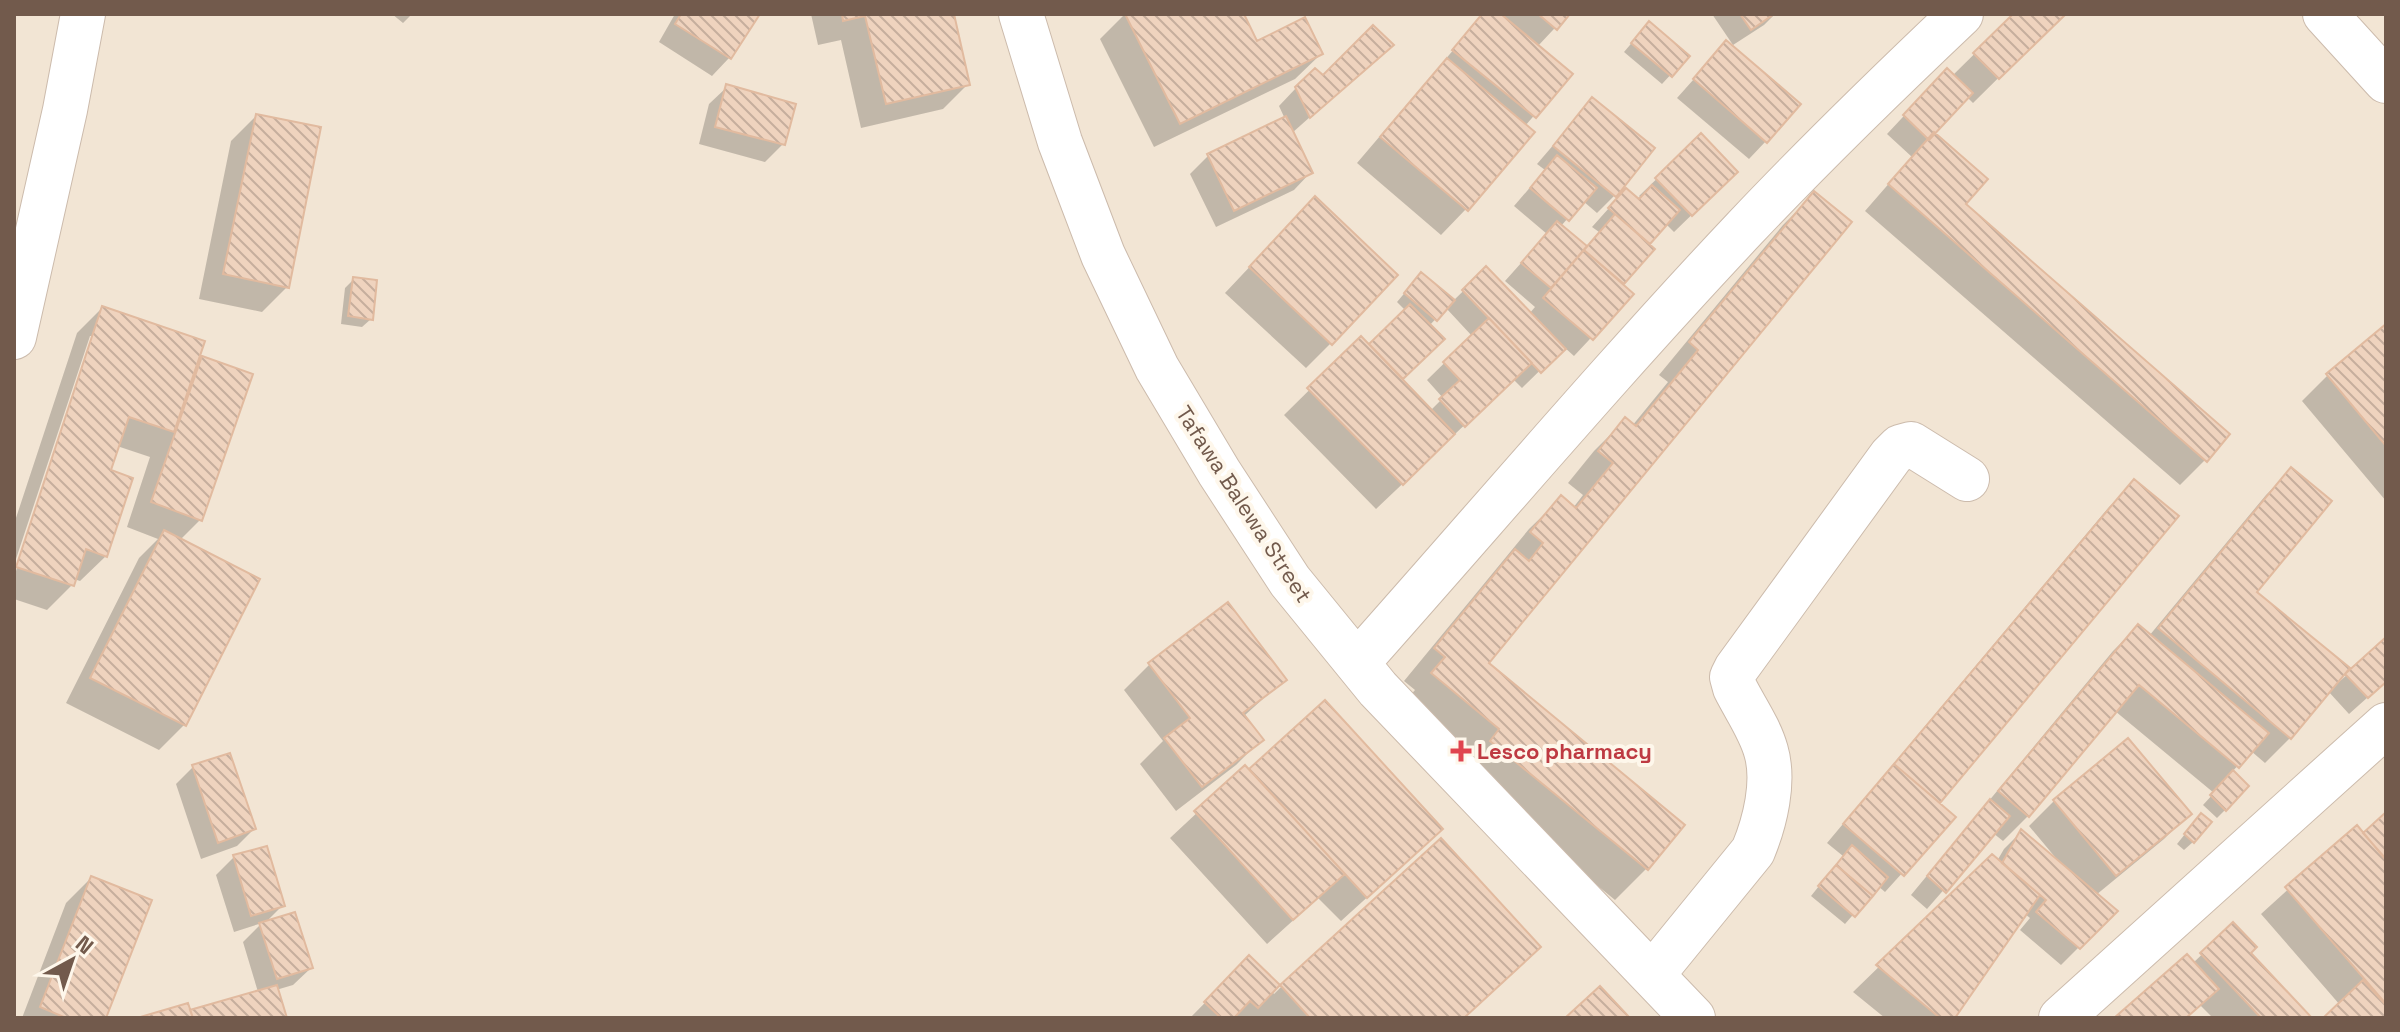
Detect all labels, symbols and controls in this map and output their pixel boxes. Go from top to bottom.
street label: Tafawa Balewa Street [1170,400,1318,608]
place label: Lesco pharmacy [1477,737,1652,765]
marker: Lesco pharmacy [1452,742,1470,760]
north arrow [32,920,112,1000]
text: N [70,929,100,960]

